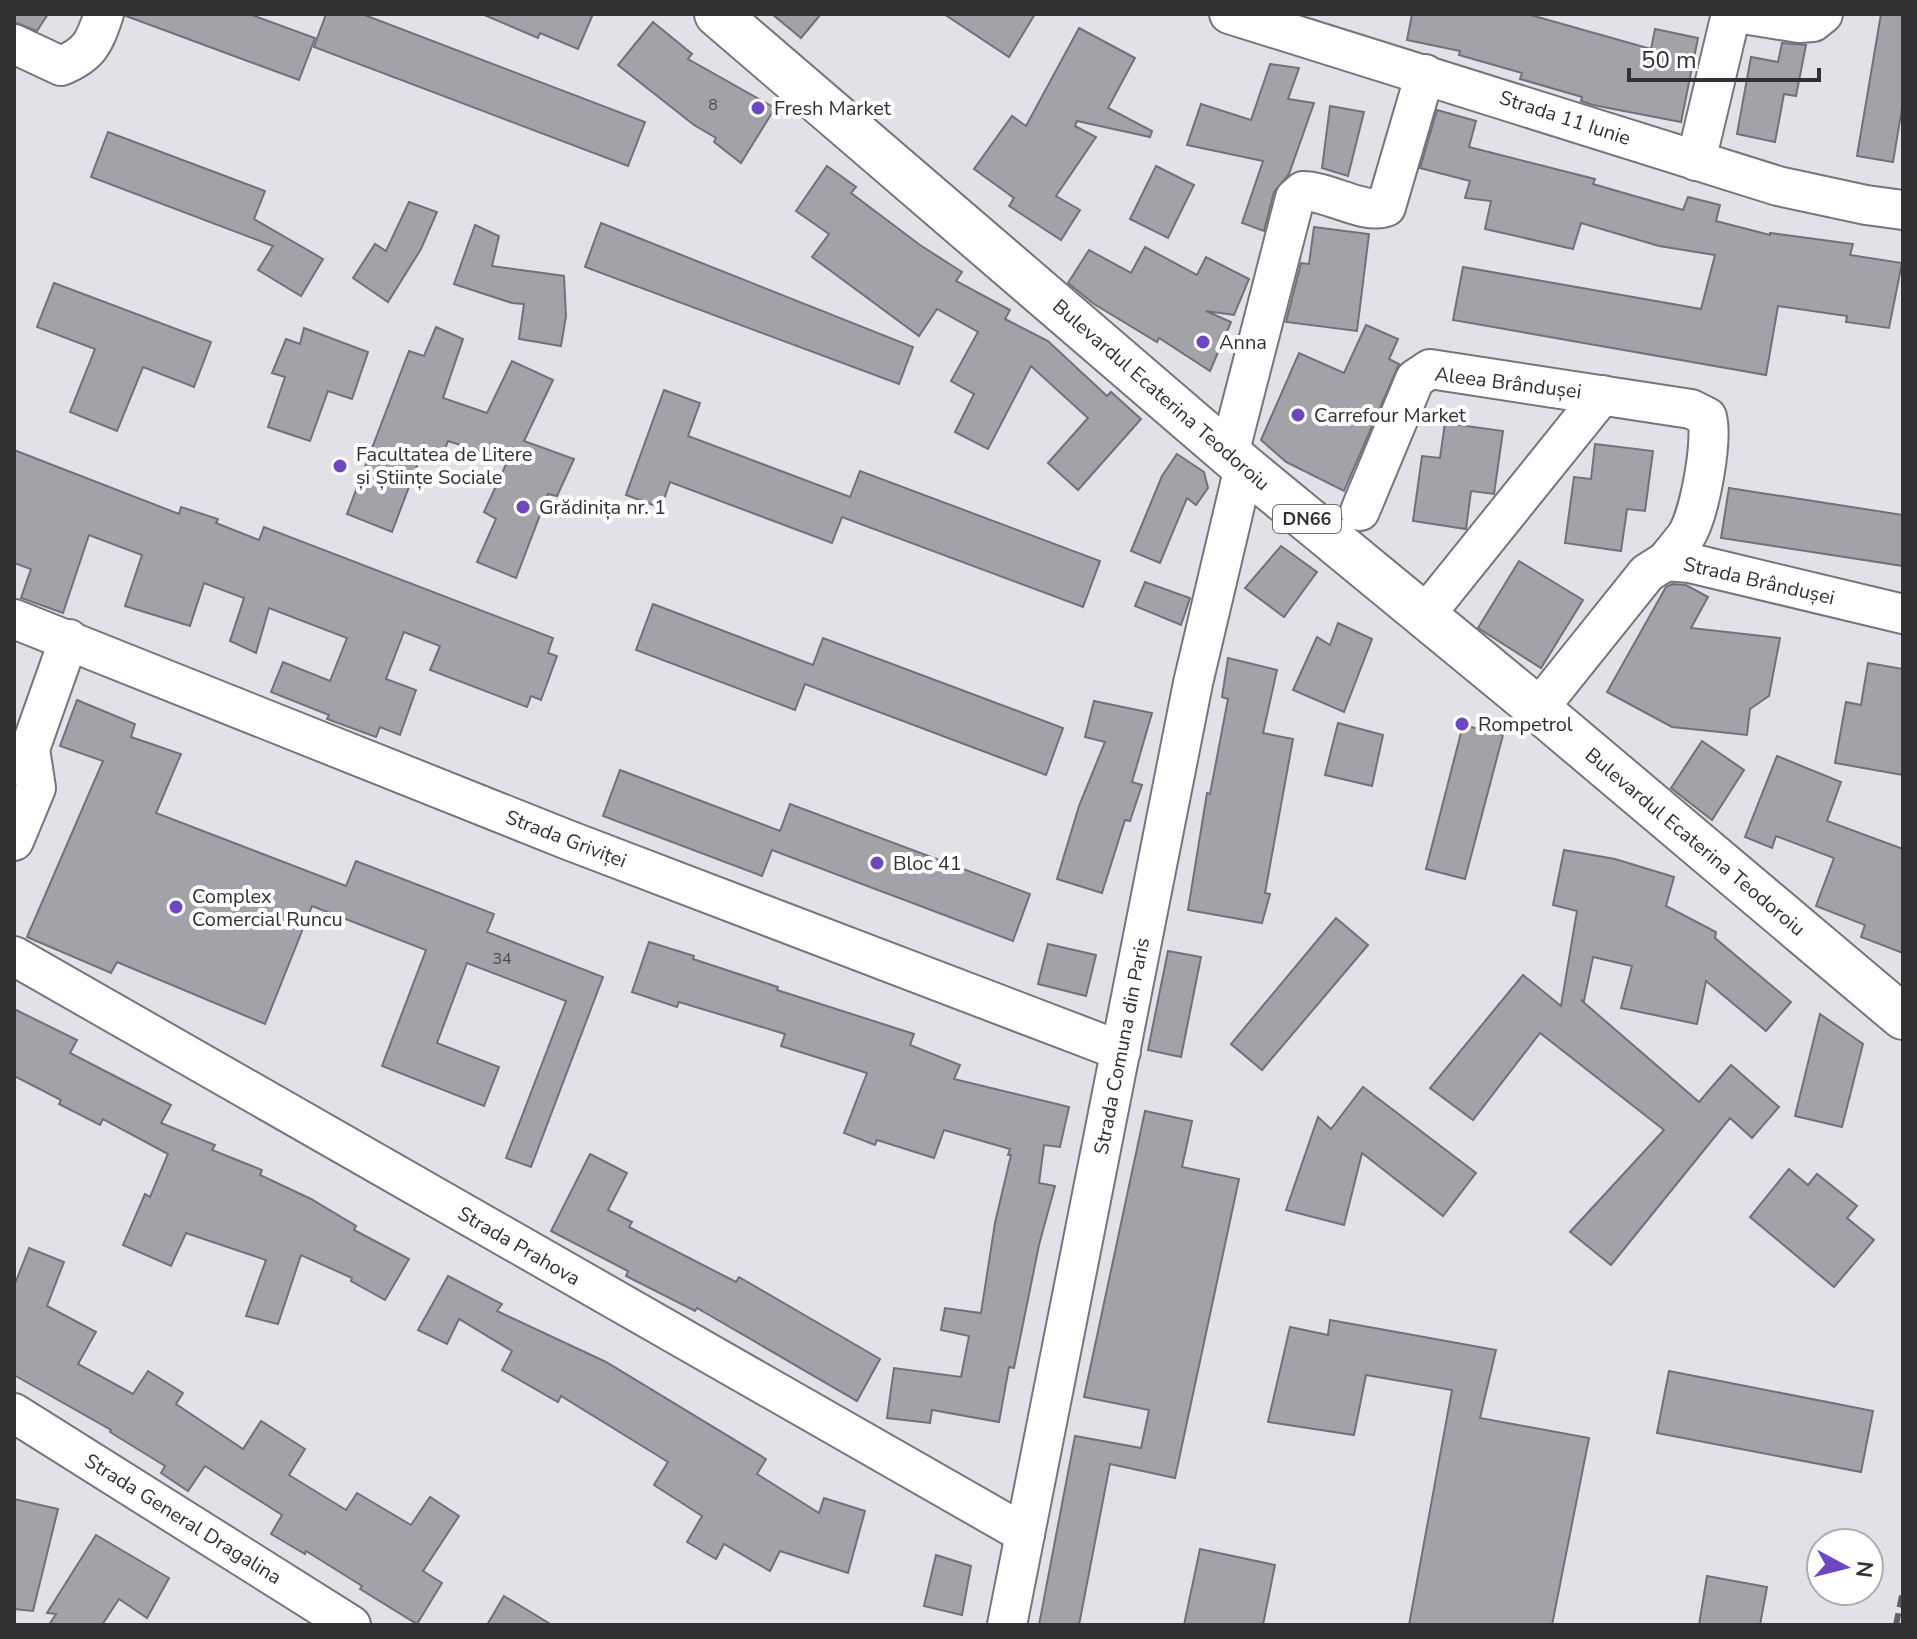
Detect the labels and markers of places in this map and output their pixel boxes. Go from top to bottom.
place label: Fresh Market [774,95,892,122]
marker: Fresh Market [749,99,767,117]
place label: Anna [1219,329,1267,356]
marker: Anna [1194,333,1212,351]
place label: Carrefour Market [1314,402,1467,429]
marker: Carrefour Market [1289,406,1307,424]
place label: Facultatea de Litere și Științe Sociale [356,441,532,491]
marker: Facultatea de Litere și Științe Sociale [331,457,349,475]
place label: Grădinița nr. 1 [539,494,666,521]
marker: Grădinița nr. 1 [514,498,532,516]
place label: Rompetrol [1478,711,1573,738]
marker: Rompetrol [1453,715,1471,733]
place label: Bloc 41 [893,850,962,877]
marker: Bloc 41 [868,854,886,872]
place label: Complex Comercial Runcu [192,883,343,933]
marker: Complex Comercial Runcu [167,898,185,916]

